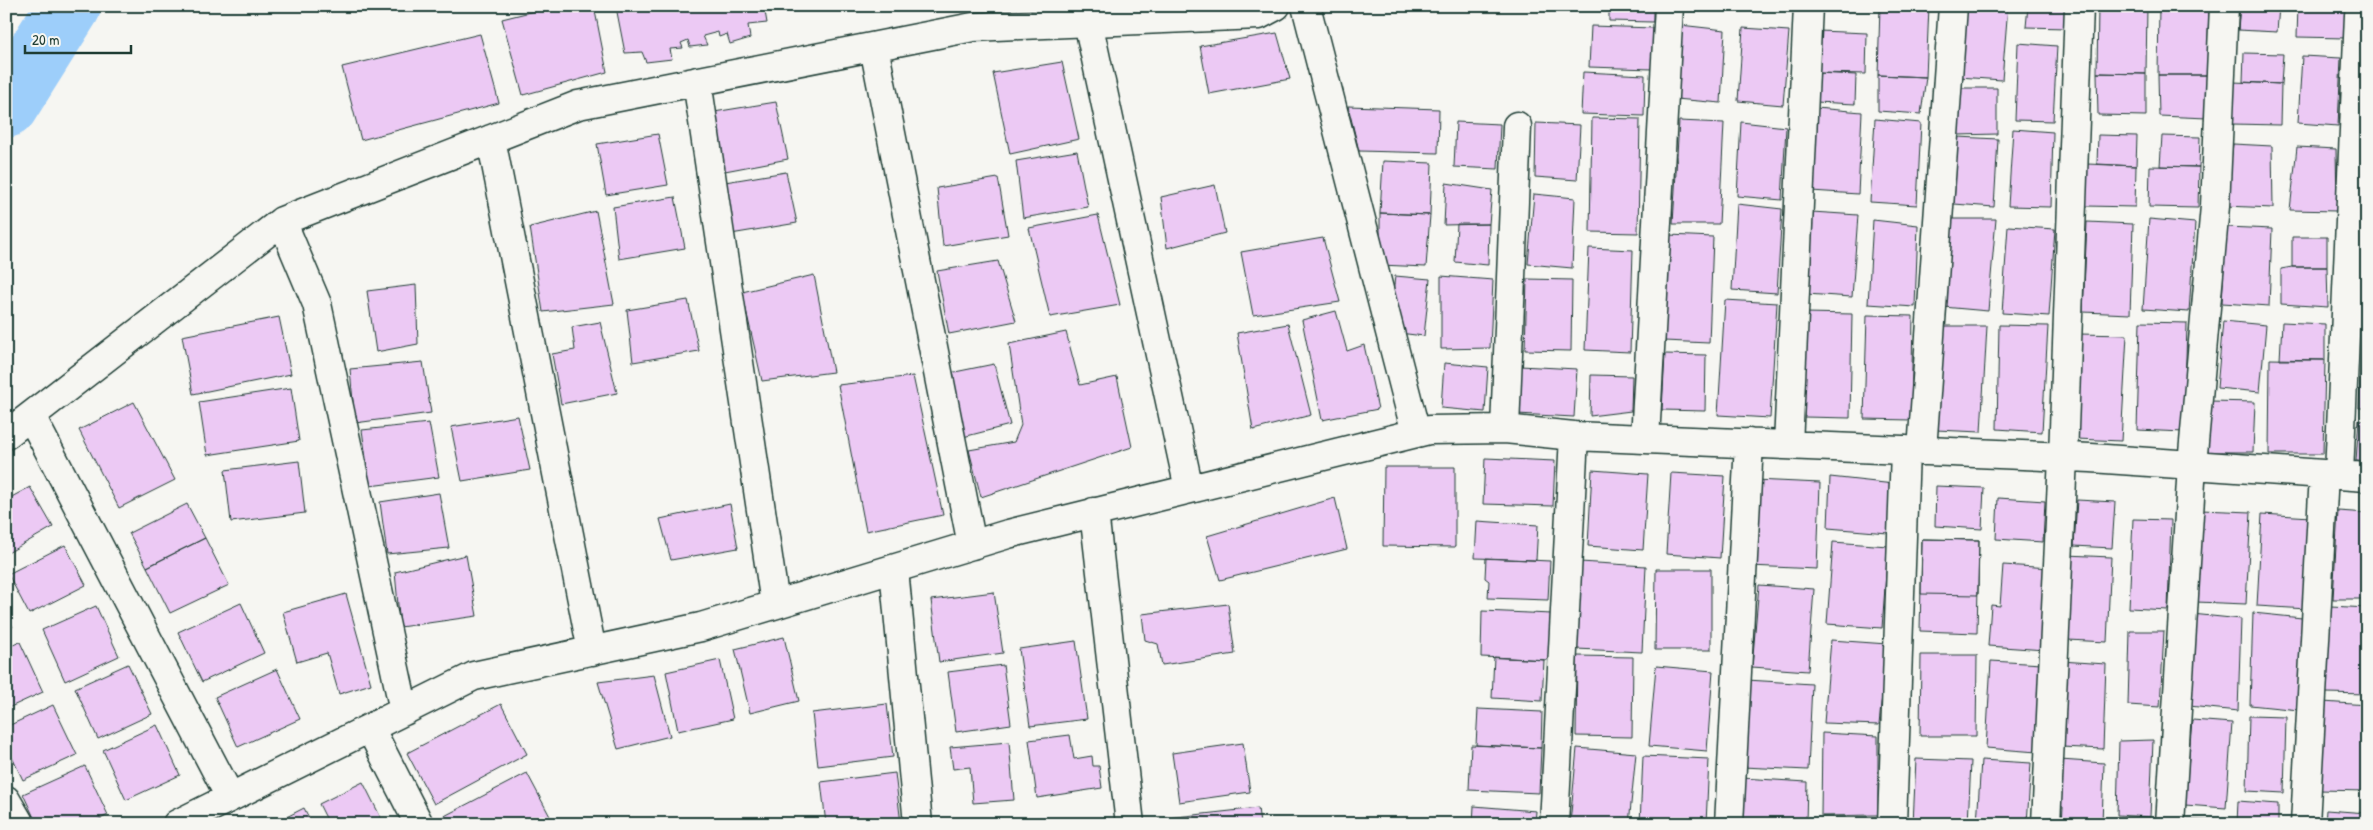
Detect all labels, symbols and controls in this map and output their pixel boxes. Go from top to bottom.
scale bar [25,22,131,54]
text: 20 m [32,29,59,50]

